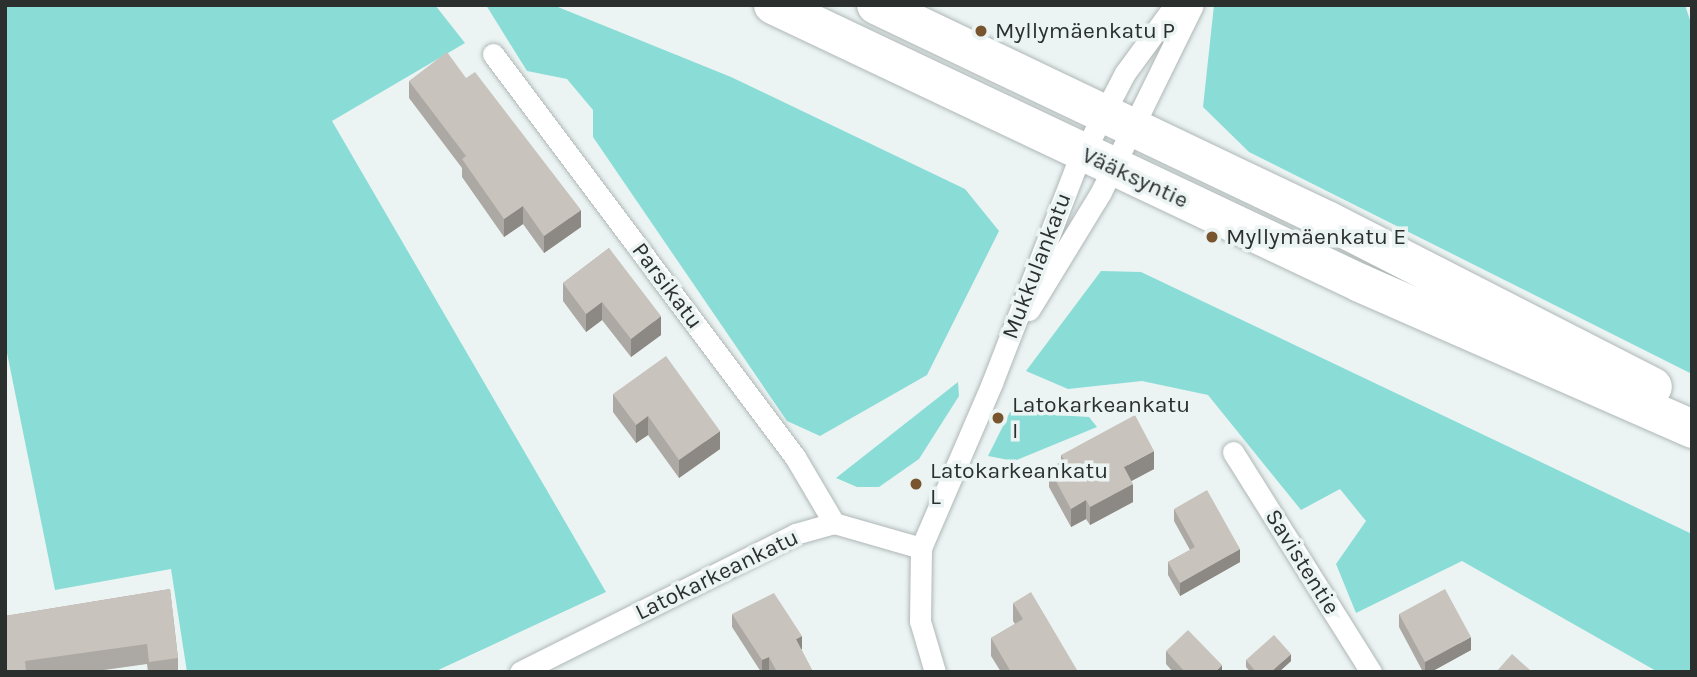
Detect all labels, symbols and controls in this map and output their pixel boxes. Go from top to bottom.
place label: Myllymäenkatu P [995,17,1175,45]
marker: Myllymäenkatu P [973,23,989,39]
street label: Vääksyntie [1078,141,1192,215]
street label: Mukkulankatu [996,189,1078,343]
place label: Myllymäenkatu E [1226,223,1406,251]
marker: Myllymäenkatu E [1204,229,1220,245]
street label: Parsikatu [626,237,708,335]
place label: Latokarkeankatu I [1012,391,1190,445]
marker: Latokarkeankatu I [990,410,1006,426]
place label: Latokarkeankatu L [930,457,1108,511]
marker: Latokarkeankatu L [908,476,924,492]
street label: Savistentie [1259,504,1345,620]
street label: Latokarkeankatu [631,524,803,626]

